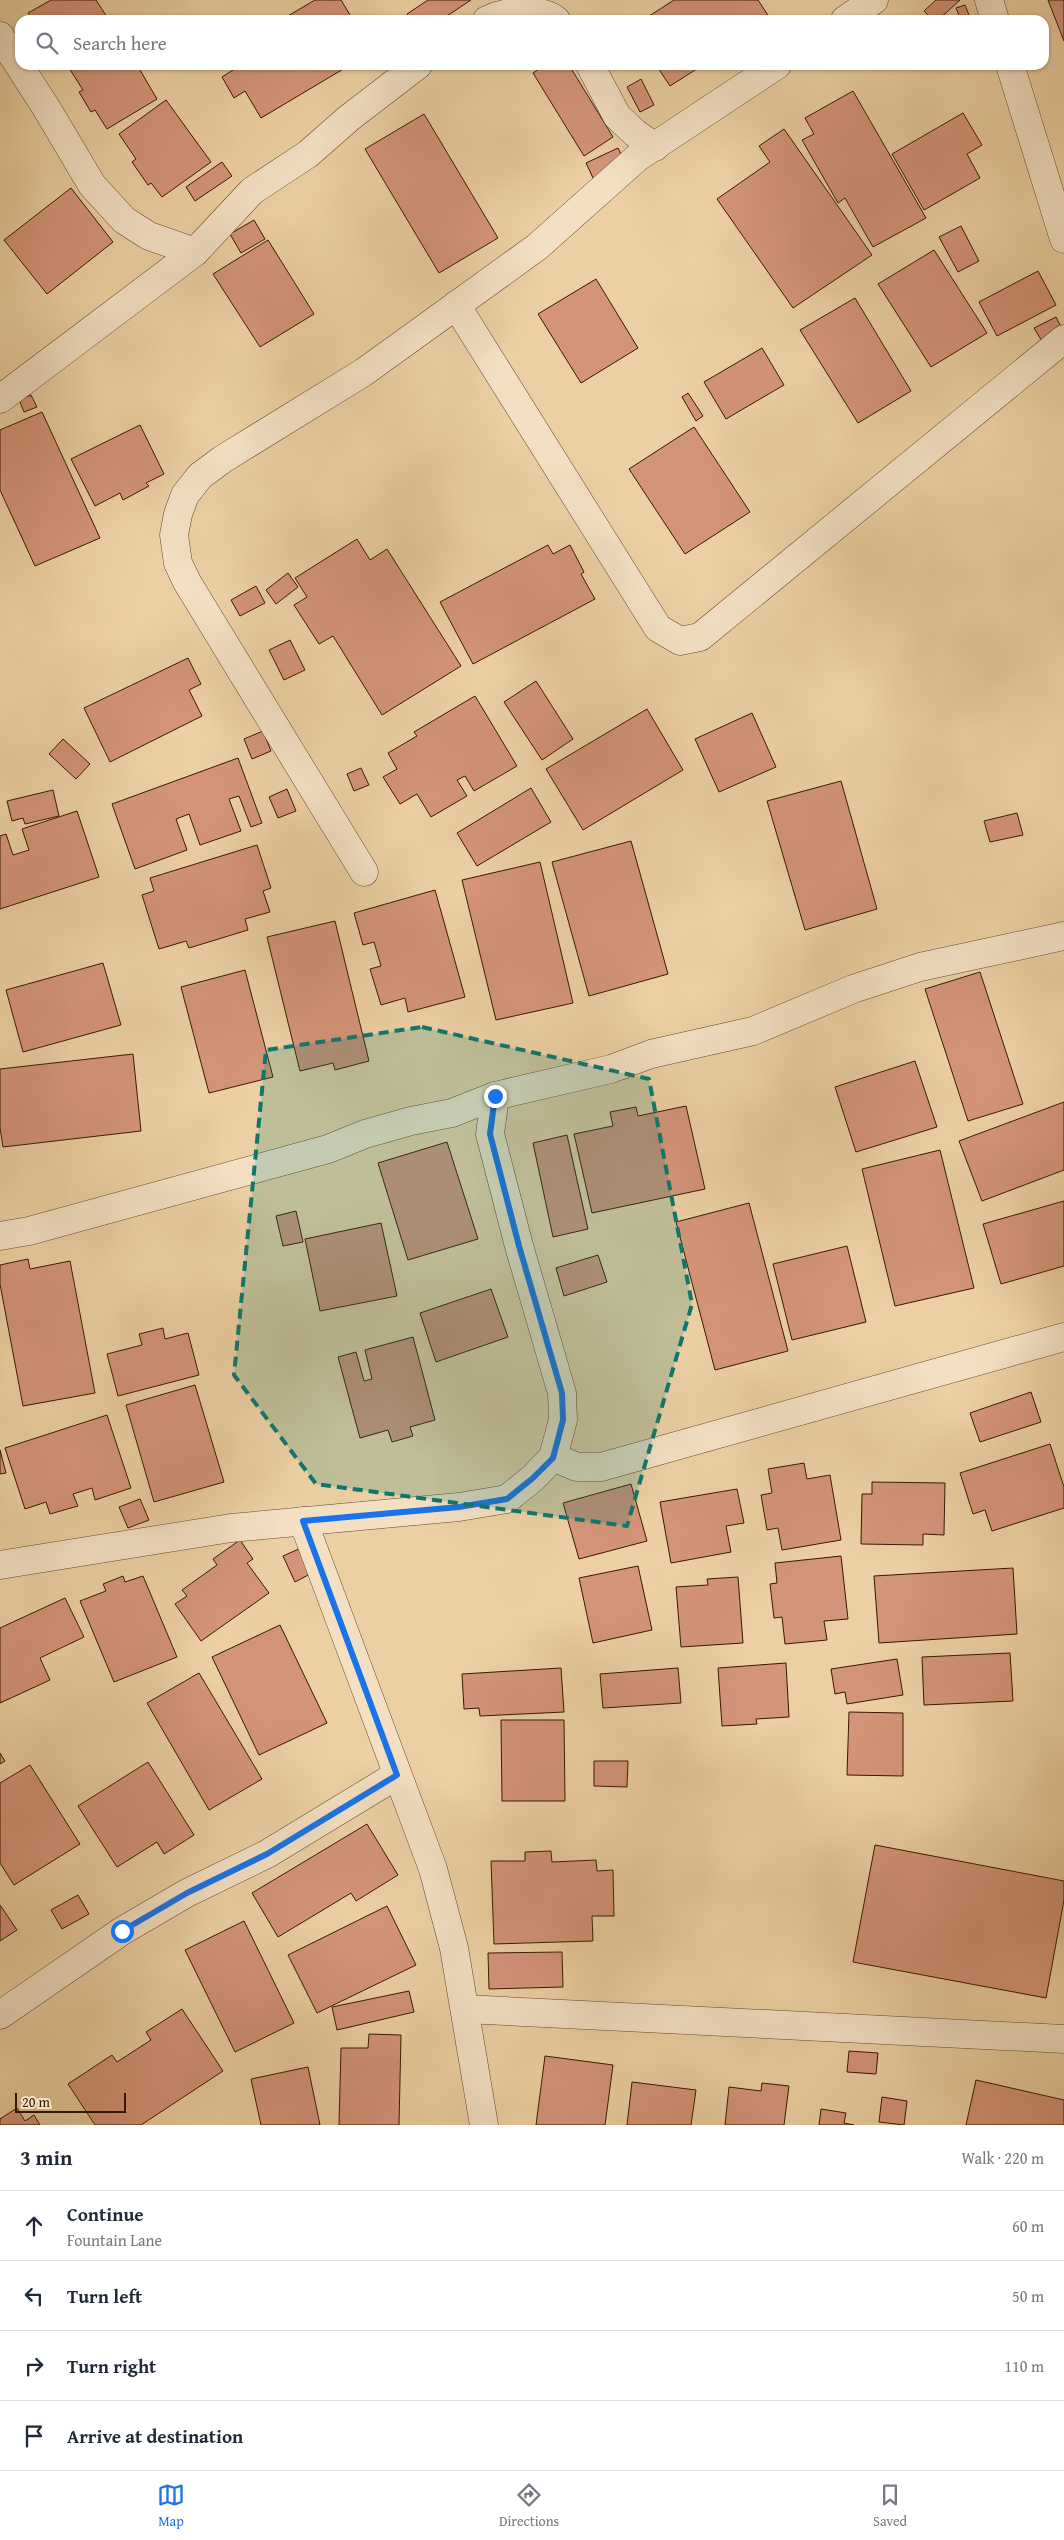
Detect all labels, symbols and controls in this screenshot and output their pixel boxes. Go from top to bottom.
search box [15,15,1049,70]
icon: search [33,29,61,57]
text: Search here [73,29,167,57]
route end [484,1085,507,1108]
route start [111,1920,134,1943]
scale bar [15,2090,126,2113]
text: 20 m [22,2092,50,2112]
text: 3 min [20,2142,72,2173]
text: Walk · 220 m [961,2146,1044,2170]
text: Continue [67,2200,144,2228]
icon: ahead [20,2212,48,2240]
text: 60 m [1012,2214,1044,2238]
text: Fountain Lane [67,2228,162,2252]
icon: left [20,2282,48,2310]
text: Turn left [67,2282,142,2310]
text: 50 m [1012,2284,1044,2308]
icon: right [20,2352,48,2380]
text: Turn right [67,2352,156,2380]
text: 110 m [1004,2354,1044,2378]
icon: arrive [20,2422,48,2450]
text: Arrive at destination [67,2422,243,2450]
tab: Map [157,2481,185,2531]
tab: Directions [499,2481,559,2531]
tab: Saved [873,2481,907,2531]

